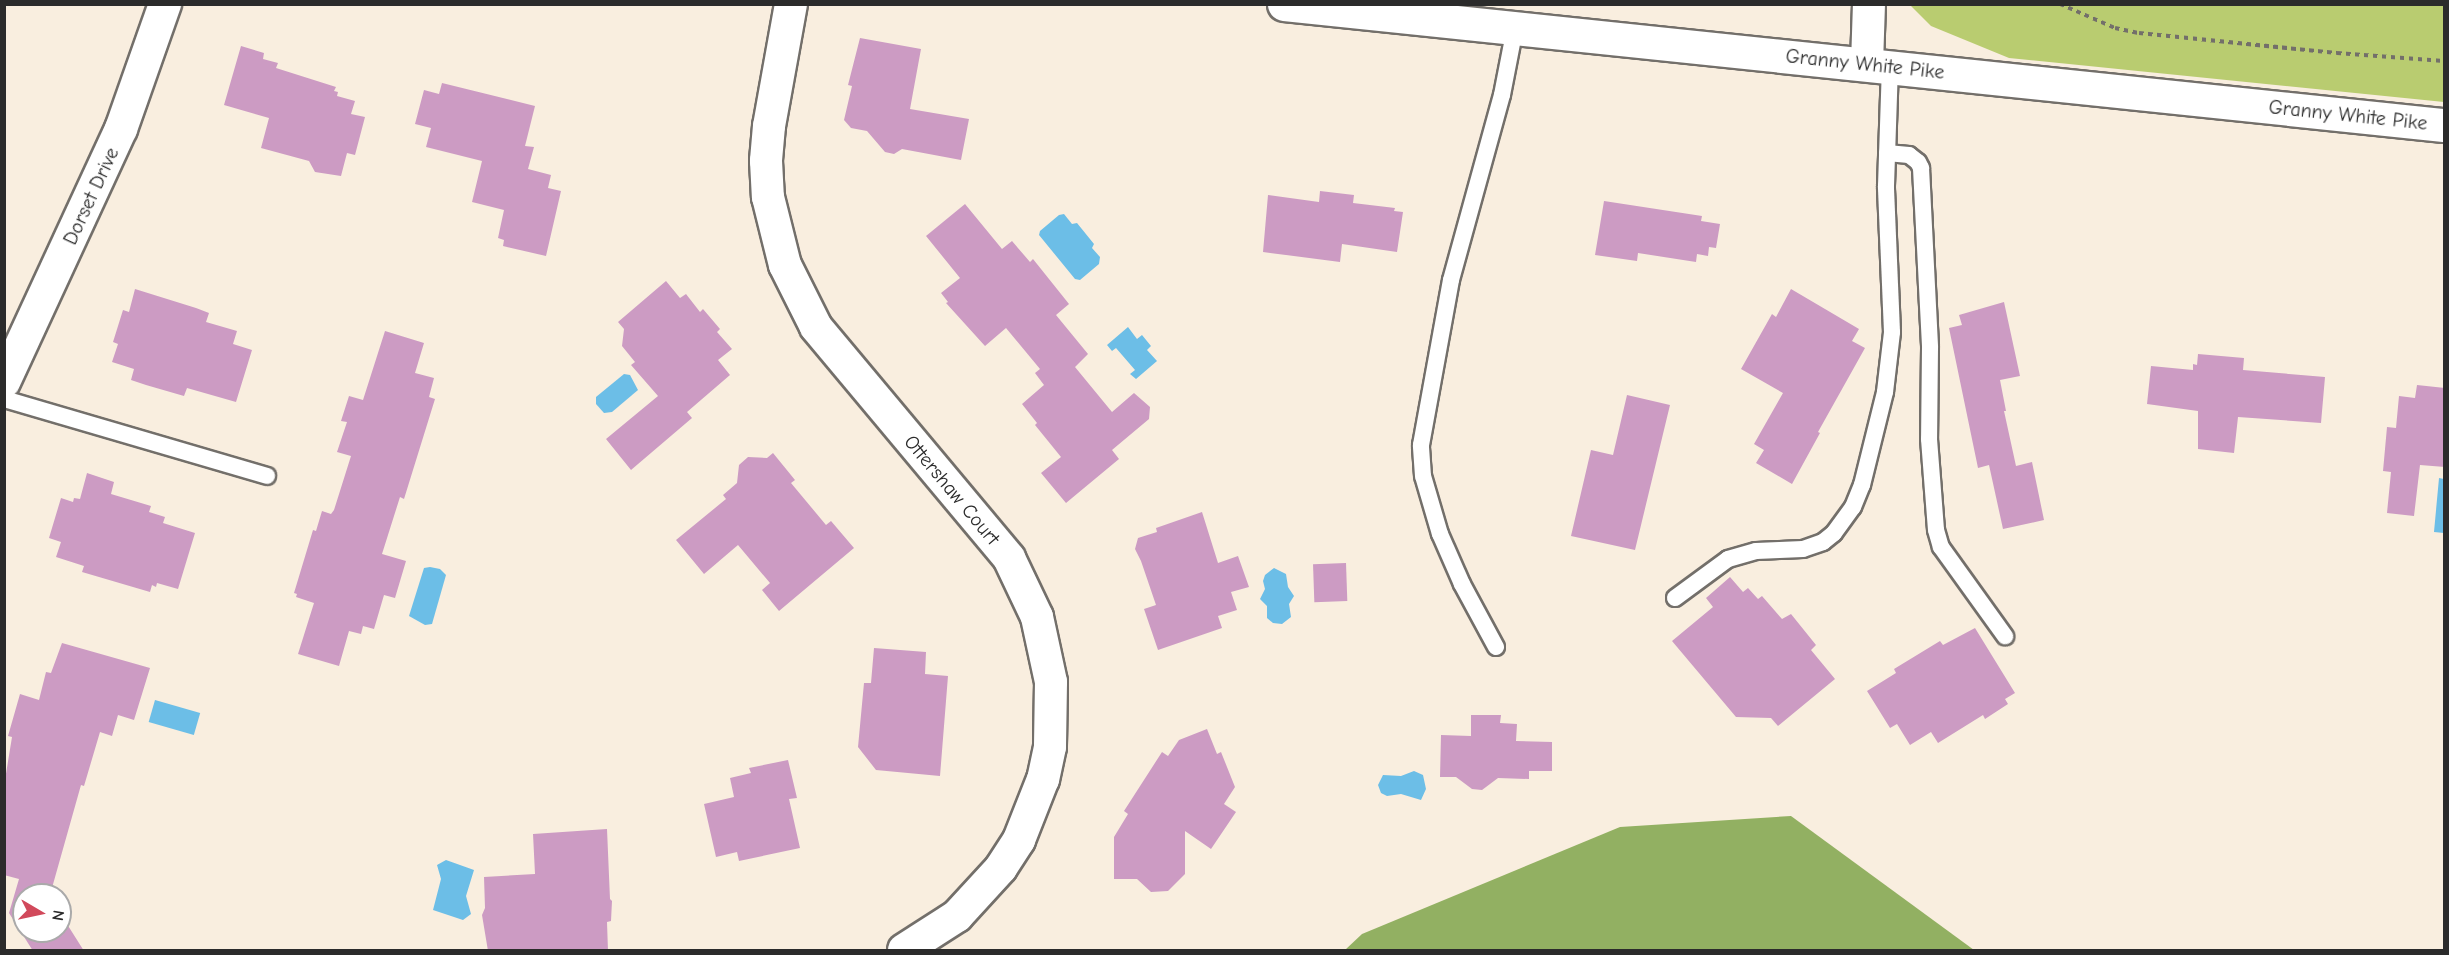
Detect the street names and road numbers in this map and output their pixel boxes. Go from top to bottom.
street label: Granny White Pike [1784,44,1946,84]
street label: Granny White Pike [2267,95,2429,135]
street label: Dorset Drive [58,143,124,249]
street label: Ottershaw Court [899,430,1005,550]

